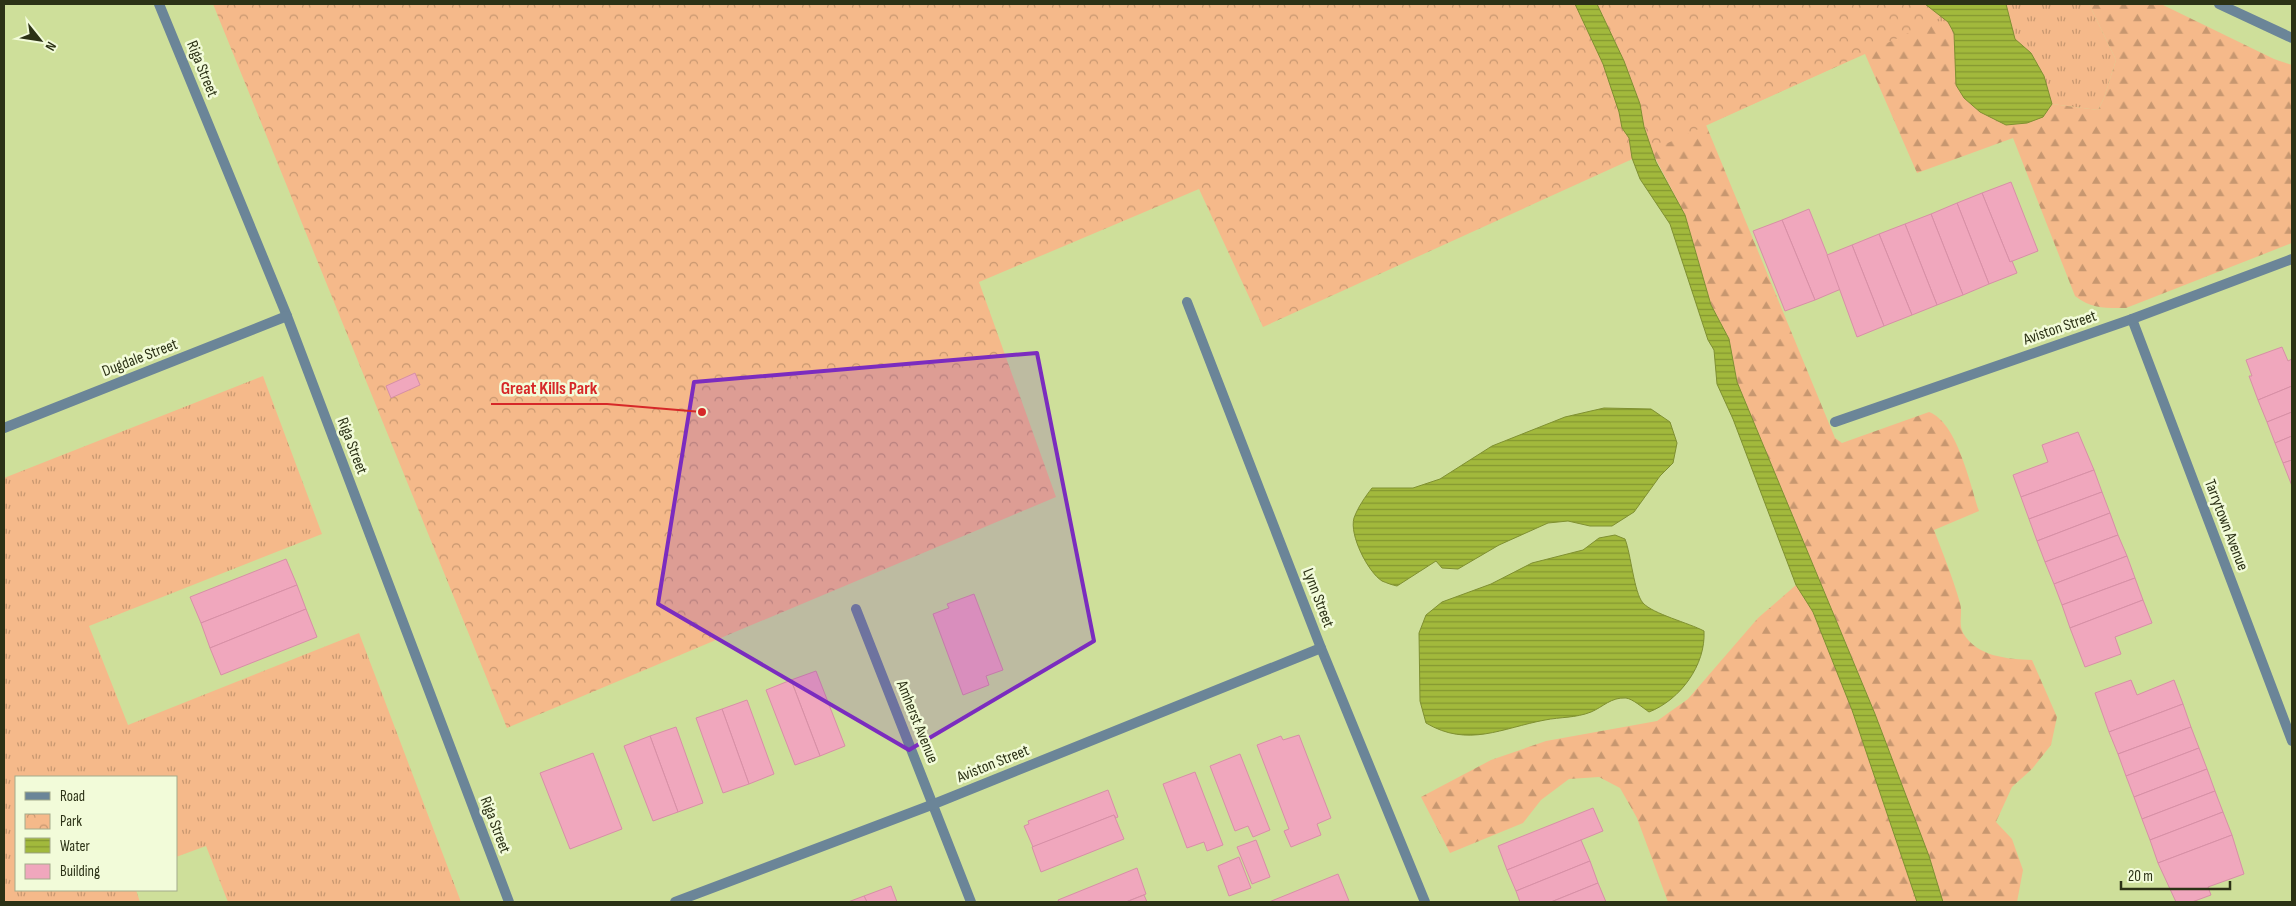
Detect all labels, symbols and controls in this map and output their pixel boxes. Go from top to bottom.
north arrow [15,15,65,65]
street label: Riga Street [182,38,222,100]
text: N [42,39,60,54]
street label: Aviston Street [2020,307,2099,350]
street label: Dugdale Street [100,335,181,381]
callout: Great Kills Park [491,371,607,404]
text: Great Kills Park [501,378,598,399]
street label: Riga Street [333,415,371,477]
street label: Tarrytown Avenue [2200,477,2252,573]
street label: Lynn Street [1298,566,1338,630]
street label: Amherst Avenue [891,677,942,766]
street label: Aviston Street [953,741,1032,787]
legend [15,776,178,891]
text: Road [60,787,85,806]
street label: Riga Street [476,794,514,856]
text: Park [60,812,82,831]
text: Water [60,837,91,856]
scale bar [2121,858,2230,890]
text: Building [60,862,100,881]
text: 20 m [2128,867,2153,886]

